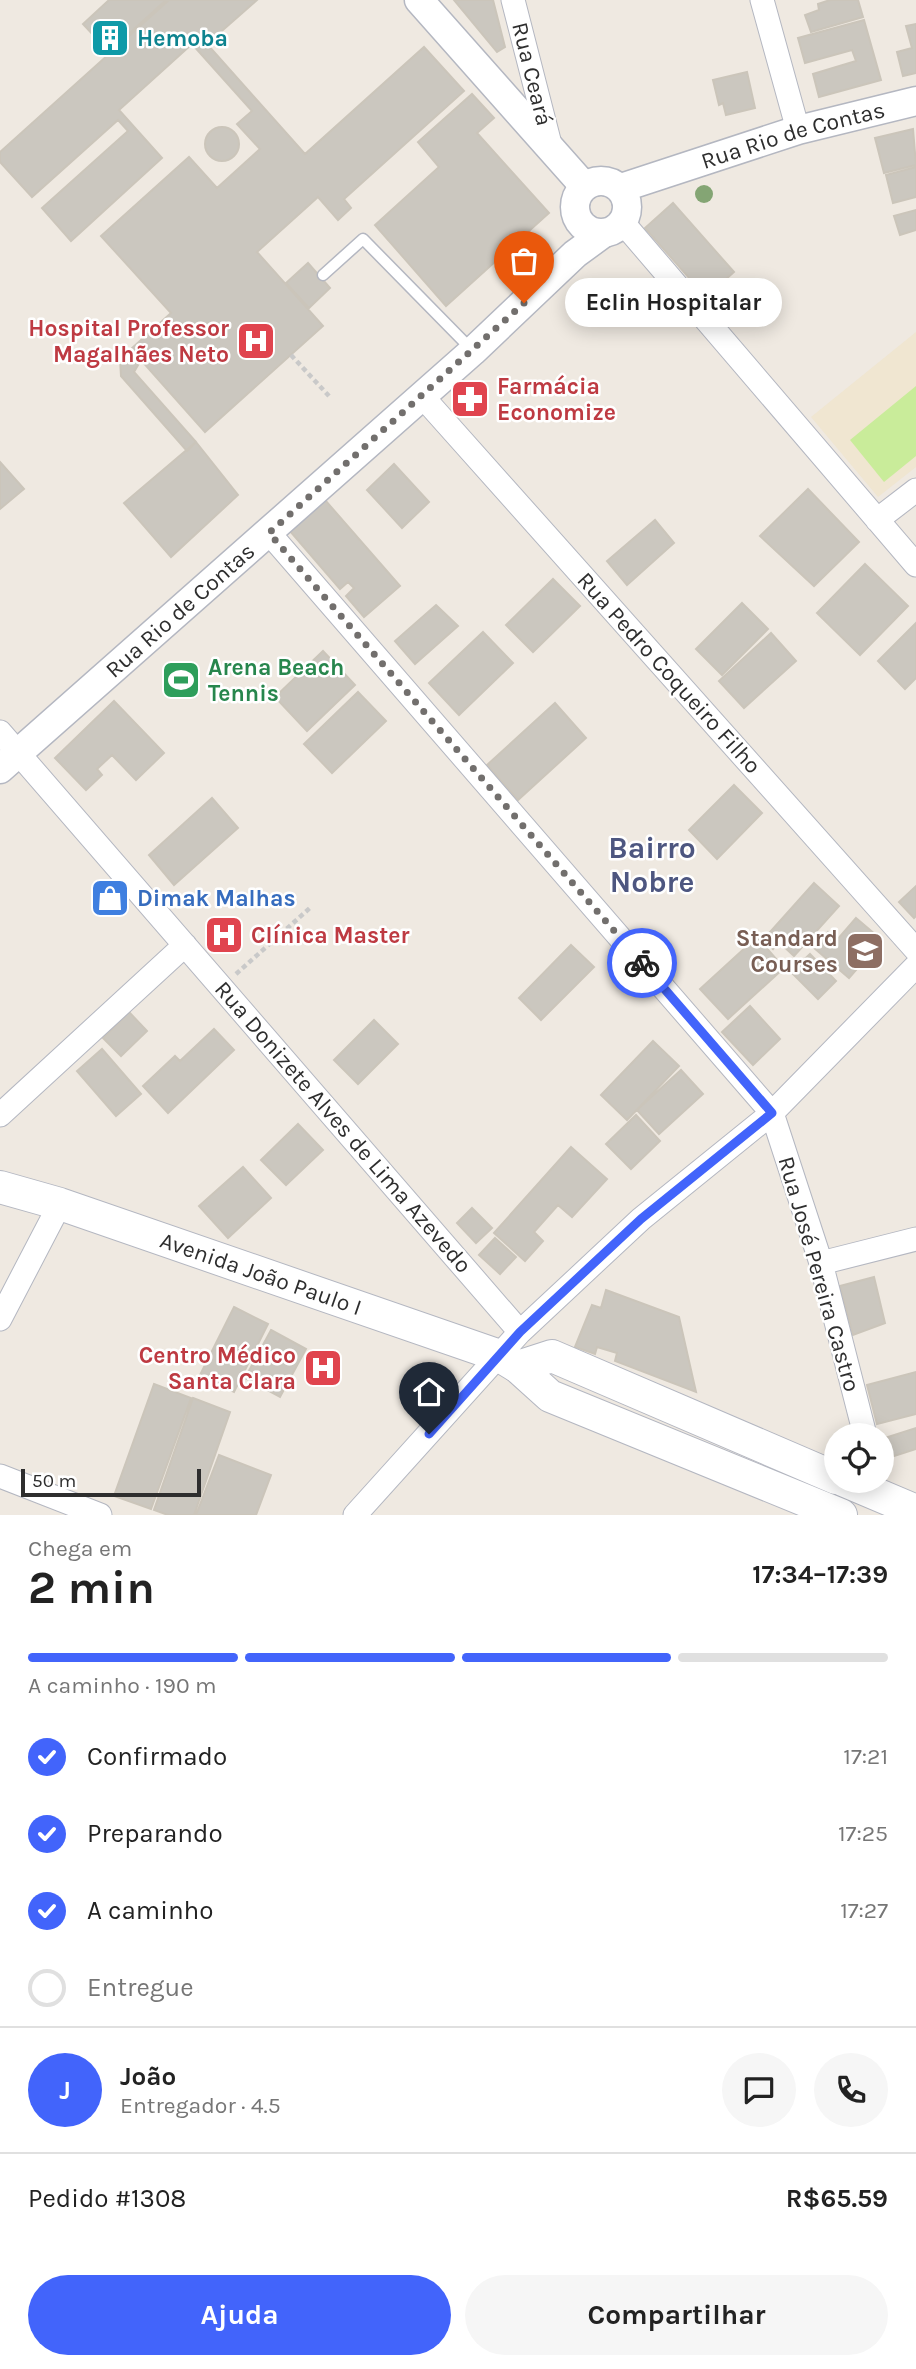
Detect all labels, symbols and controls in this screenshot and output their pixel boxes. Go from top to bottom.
building icon: Hemoba [89,17,131,59]
street label: Rua Ceará [506,19,558,129]
place label: Hemoba [137,25,228,52]
street label: Rua Rio de Contas [698,96,887,174]
pin [494,231,554,303]
icon: bag [505,242,543,280]
callout: Eclin Hospitalar [566,278,783,328]
text: Eclin Hospitalar [586,289,761,316]
place label: Hospital Professor Magalhães Neto [28,315,229,368]
hospital icon: Hospital Professor Magalhães Neto [235,320,277,362]
place label: Farmácia Economize [497,373,616,426]
pharmacy icon: Farmácia Economize [449,378,491,420]
street label: Rua Rio de Contas [100,537,260,683]
street label: Rua Pedro Coqueiro Filho [571,567,767,779]
place label: Arena Beach Tennis [208,654,344,707]
sports icon: Arena Beach Tennis [160,659,202,701]
district label: Bairro Nobre [608,830,696,900]
shop icon: Dimak Malhas [89,877,131,919]
place label: Dimak Malhas [137,885,296,912]
hospital icon: Clínica Master [203,914,245,956]
place label: Clínica Master [251,922,409,949]
place label: Standard Courses [736,925,838,978]
courier [607,928,677,998]
school or university icon: Standard Courses [844,930,886,972]
icon: bike [623,944,661,982]
street label: Rua Donizete Alves de Lima Azevedo [209,976,477,1278]
street label: Rua José Pereira Castro [772,1153,866,1395]
street label: Avenida João Paulo I [157,1226,365,1321]
place label: Centro Médico Santa Clara [139,1342,296,1395]
hospital icon: Centro Médico Santa Clara [302,1347,344,1389]
pin [399,1362,459,1434]
icon: home [410,1373,448,1411]
map controls [824,1423,894,1493]
button: locate [824,1423,894,1493]
scale bar [21,1466,201,1498]
text: 50 m [32,1470,76,1492]
text: Chega em [28,1535,132,1562]
text: 17:34–17:39 [752,1559,888,1590]
text: 2 min [28,1561,155,1615]
text: A caminho · 190 m [28,1672,217,1699]
icon: check [28,1738,66,1776]
text: Confirmado [87,1741,227,1772]
text: 17:21 [843,1743,888,1770]
icon: check [28,1815,66,1853]
text: Preparando [87,1818,223,1849]
text: 17:25 [838,1820,888,1847]
icon: check [28,1892,66,1930]
text: A caminho [87,1895,214,1926]
text: 17:27 [840,1897,888,1924]
text: Entregue [87,1972,194,2003]
button: chat [722,2053,796,2127]
button: phone [814,2053,888,2127]
text: João [120,2061,176,2092]
text: J [59,2075,71,2106]
text: Entregador · 4.5 [120,2092,281,2119]
text: Pedido #1308 [28,2183,186,2214]
text: R$65.59 [786,2183,888,2214]
button: Ajuda [28,2275,451,2355]
button: Compartilhar [465,2275,888,2355]

